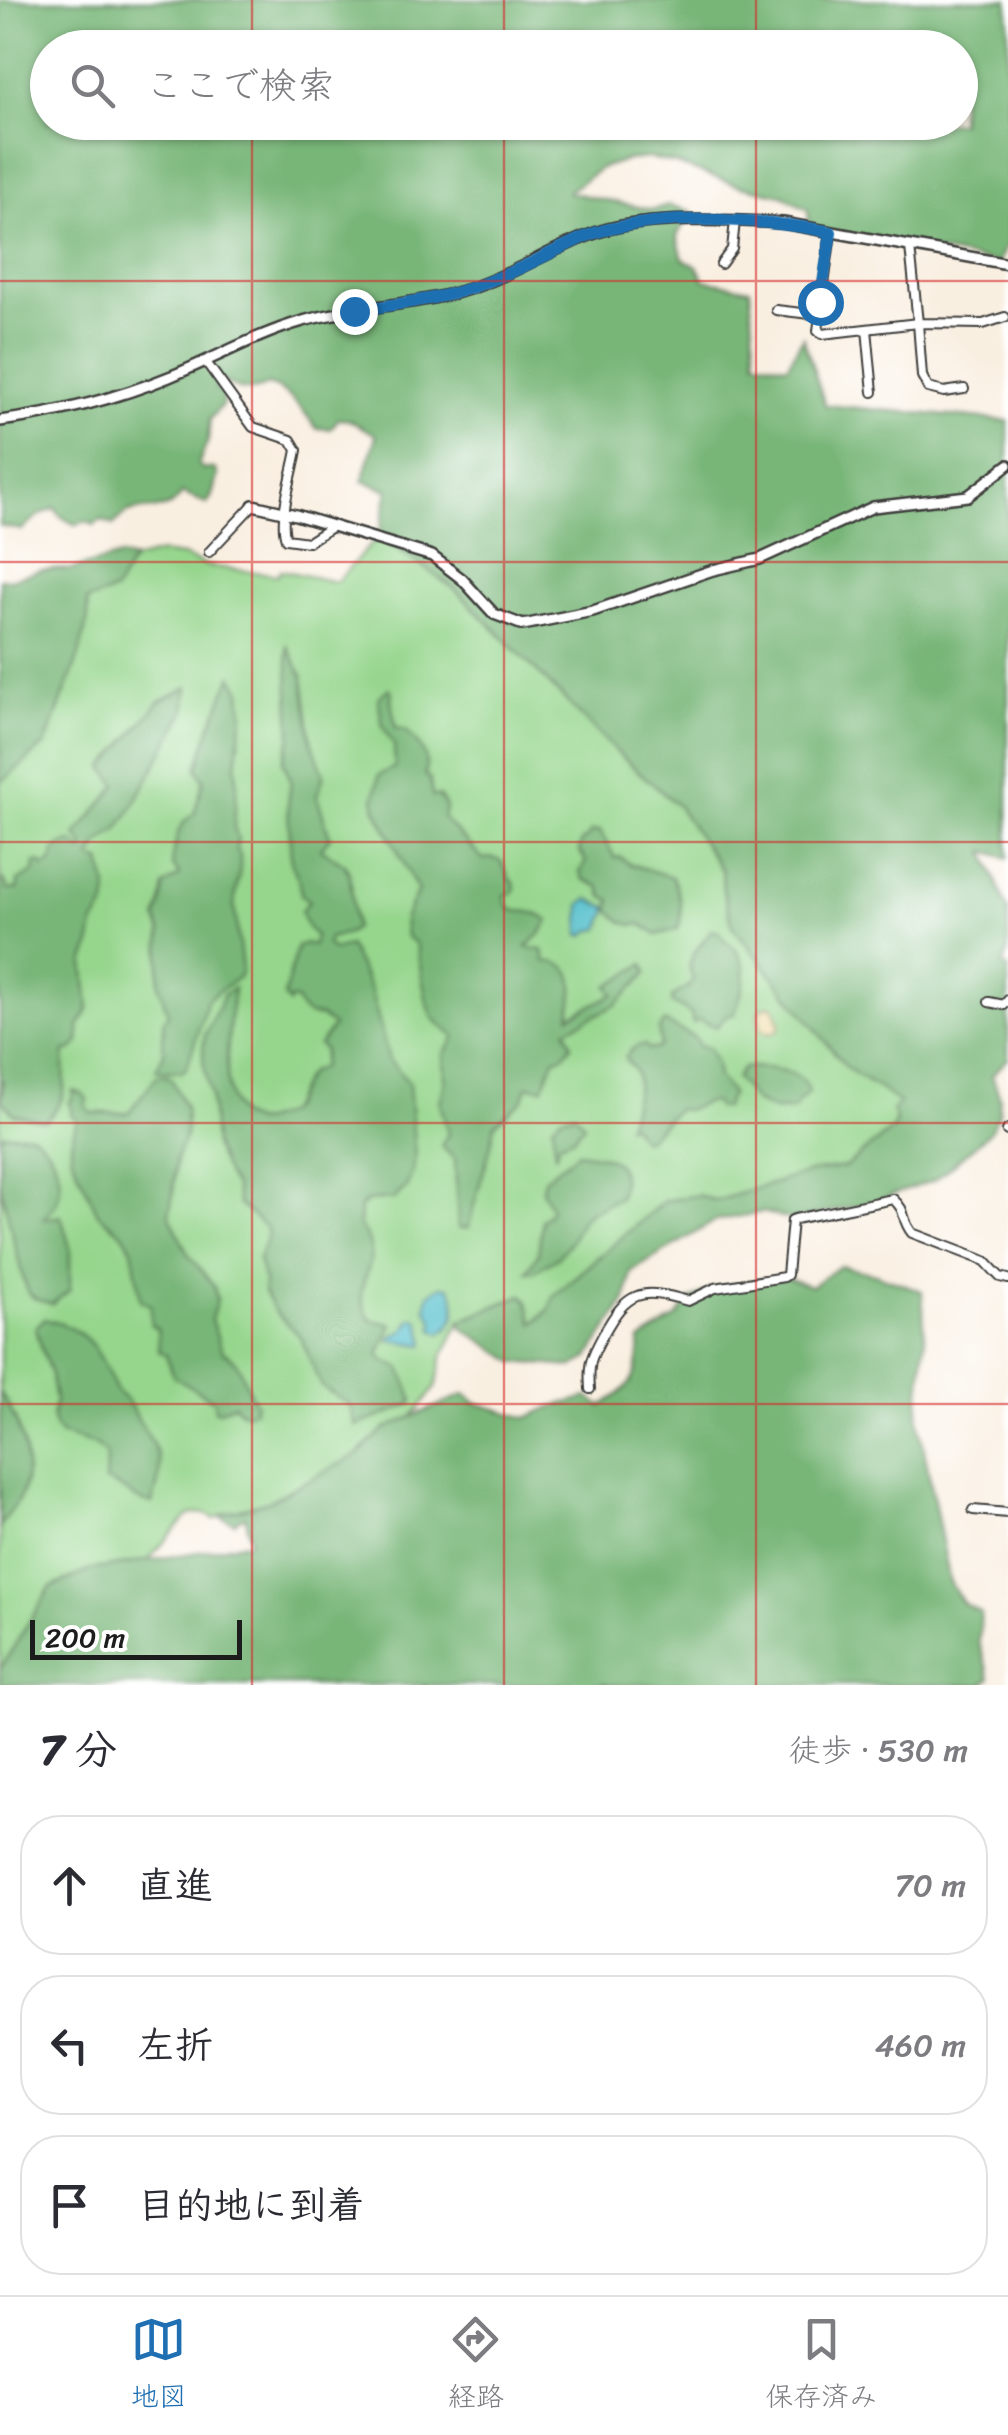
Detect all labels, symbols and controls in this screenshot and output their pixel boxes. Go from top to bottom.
search box [30,30,978,140]
text: ここで検索 [145,52,335,119]
icon: search [65,58,120,113]
route start [798,280,844,326]
route end [332,289,378,335]
text: 200 m [45,1613,125,1662]
scale bar [30,1615,242,1660]
text: 7 分 [40,1713,117,1787]
text: 徒歩 · 530 m [789,1722,968,1779]
text: 直進 [137,1852,213,1919]
text: 70 m [895,1857,966,1914]
icon: ahead [42,1858,97,1913]
text: 左折 [137,2012,213,2079]
text: 460 m [875,2017,966,2074]
icon: left [42,2018,97,2073]
text: 目的地に到着 [137,2172,365,2239]
icon: arrive [42,2178,97,2233]
tab: 地図 [131,2312,187,2421]
tab: 経路 [448,2312,504,2421]
tab: 保存済み [765,2312,877,2421]

